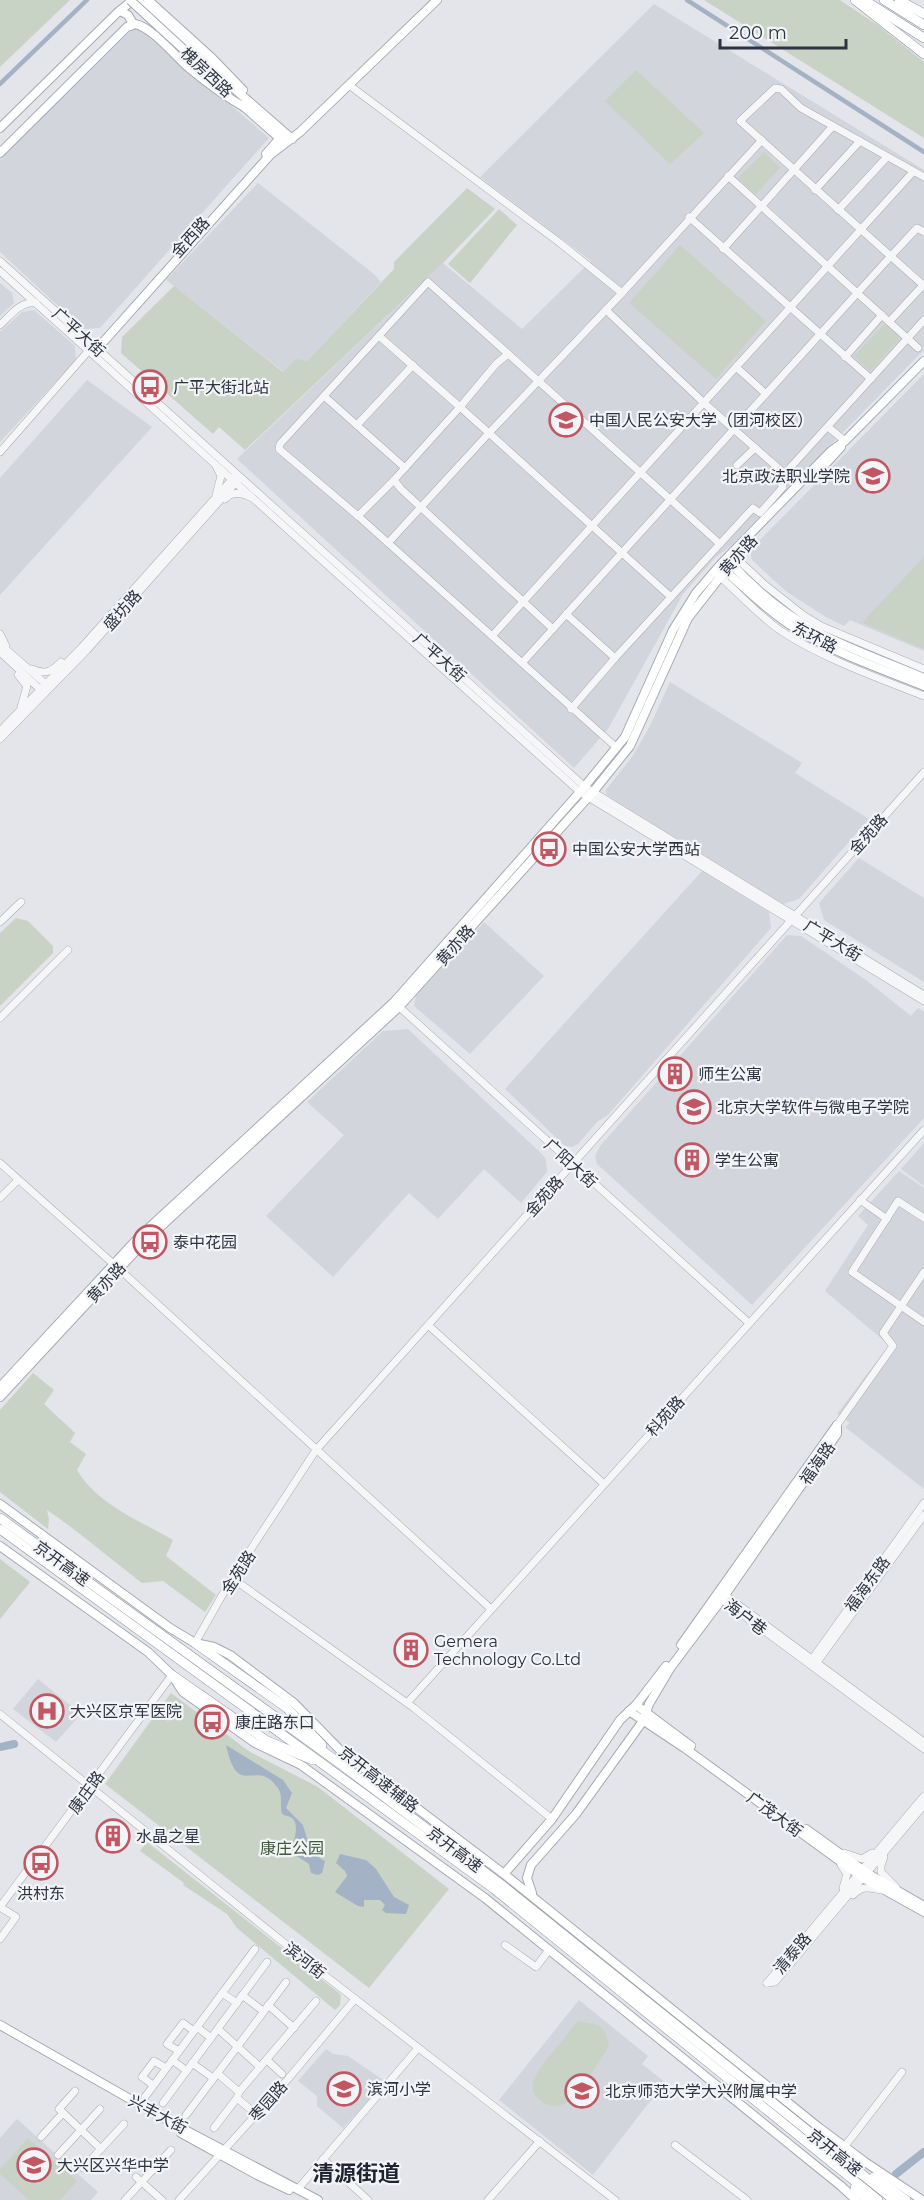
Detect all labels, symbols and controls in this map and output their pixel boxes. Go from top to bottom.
scale bar [720,12,846,50]
text: 200 m [729,22,787,44]
street label: 槐房西路 [177,44,237,101]
street label: 金西路 [167,213,213,262]
street label: 广平大街 [49,304,109,361]
bus stop icon: 广平大街北站 [132,369,168,405]
place label: 广平大街北站 [173,378,269,397]
school or university icon: 中国人民公安大学（团河校区） [548,402,584,438]
place label: 中国人民公安大学（团河校区） [589,411,813,430]
school or university icon: 北京政法职业学院 [855,458,891,494]
place label: 北京政法职业学院 [722,467,850,486]
street label: 黄亦路 [715,531,761,580]
street label: 盛坊路 [99,586,145,635]
street label: 东环路 [789,618,840,657]
street label: 广平大街 [410,629,470,686]
street label: 金苑路 [845,810,891,859]
bus stop icon: 中国公安大学西站 [531,831,567,867]
place label: 中国公安大学西站 [572,840,700,859]
street label: 广平大街 [800,916,865,965]
street label: 黄亦路 [432,921,478,970]
building icon: 师生公寓 [657,1056,693,1092]
place label: 师生公寓 [698,1065,762,1084]
school or university icon: 北京大学软件与微电子学院 [676,1089,712,1125]
place label: 北京大学软件与微电子学院 [717,1098,909,1117]
street label: 广阳大街 [541,1135,601,1192]
building icon: 学生公寓 [674,1142,710,1178]
place label: 学生公寓 [715,1151,779,1170]
street label: 金苑路 [521,1172,567,1221]
bus stop icon: 泰中花园 [132,1224,168,1260]
place label: 泰中花园 [173,1233,237,1252]
street label: 黄亦路 [83,1258,130,1306]
street label: 科苑路 [642,1392,688,1441]
street label: 福海路 [796,1438,839,1488]
street label: 京开高速 [30,1537,93,1590]
street label: 金苑路 [217,1547,259,1598]
street label: 福海东路 [841,1553,894,1616]
street label: 海户巷 [721,1595,771,1639]
building icon: Gemera Technology Co.Ltd [393,1632,429,1668]
place label: Gemera Technology Co.Ltd [434,1632,581,1669]
hospital icon: 大兴区京军医院 [29,1693,65,1729]
place label: 大兴区京军医院 [70,1702,182,1721]
bus stop icon: 康庄路东口 [194,1704,230,1740]
place label: 康庄路东口 [235,1713,315,1732]
street label: 京开高速辅路 [335,1742,422,1816]
street label: 康庄路 [65,1767,108,1817]
street label: 广茂大街 [743,1788,806,1841]
building icon: 水晶之星 [95,1818,131,1854]
street label: 京开高速 [423,1823,486,1876]
place label: 水晶之星 [136,1827,200,1846]
park label: 康庄公园 [260,1839,324,1858]
bus stop icon: 洪村东 [23,1845,59,1881]
place label: 洪村东 [17,1884,65,1903]
street label: 清泰路 [770,1929,815,1978]
street label: 滨河街 [280,1938,329,1983]
school or university icon: 滨河小学 [326,2071,362,2107]
school or university icon: 北京师范大学大兴附属中学 [564,2073,600,2109]
street label: 枣园路 [245,2077,291,2126]
place label: 滨河小学 [367,2080,431,2099]
place label: 北京师范大学大兴附属中学 [605,2082,797,2101]
street label: 兴丰大街 [125,2091,190,2138]
street label: 京开高速 [804,2125,866,2180]
school or university icon: 大兴区兴华中学 [16,2147,52,2183]
place label: 大兴区兴华中学 [57,2156,169,2175]
district label: 清源街道 [312,2160,400,2187]

